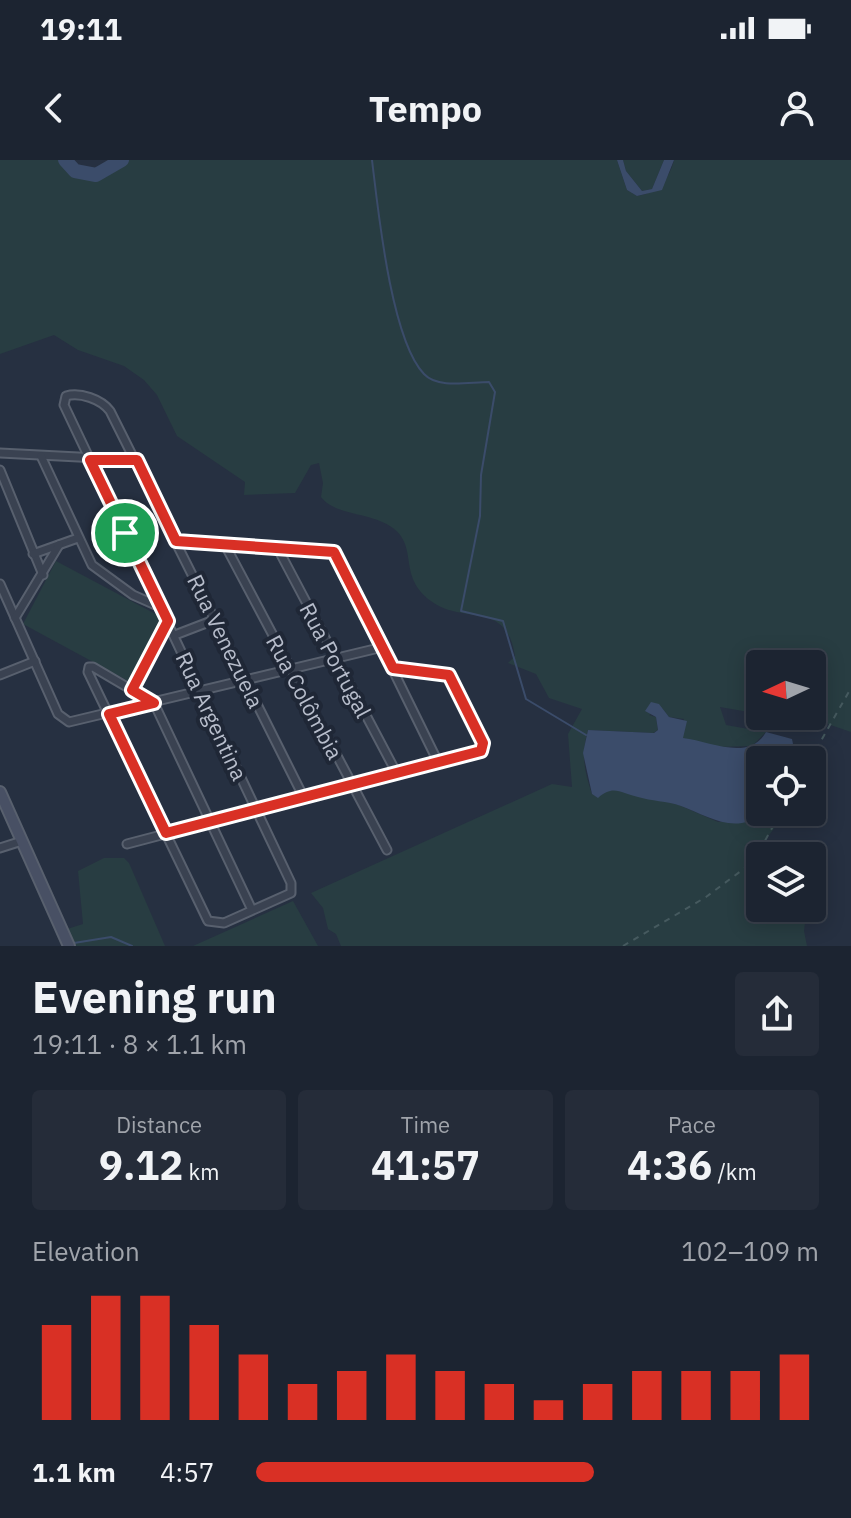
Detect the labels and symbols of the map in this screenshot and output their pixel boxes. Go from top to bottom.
pin [91,499,159,567]
street label: Rua Venezuela [181,569,271,713]
street label: Rua Portugal [294,597,378,723]
street label: Rua Colômbia [260,630,350,765]
street label: Rua Argentina [170,647,255,785]
north arrow [746,650,826,730]

